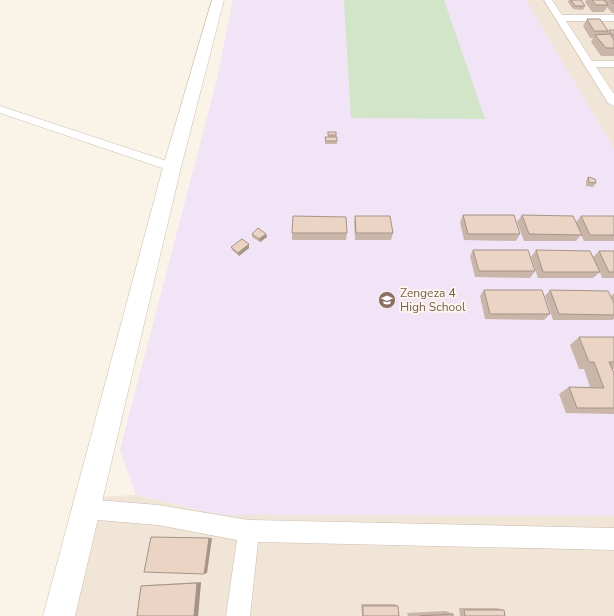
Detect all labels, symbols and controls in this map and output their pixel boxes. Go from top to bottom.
place label: Zengeza 4 High School [400,285,466,315]
school or university icon: Zengeza 4 High School [377,290,397,310]

